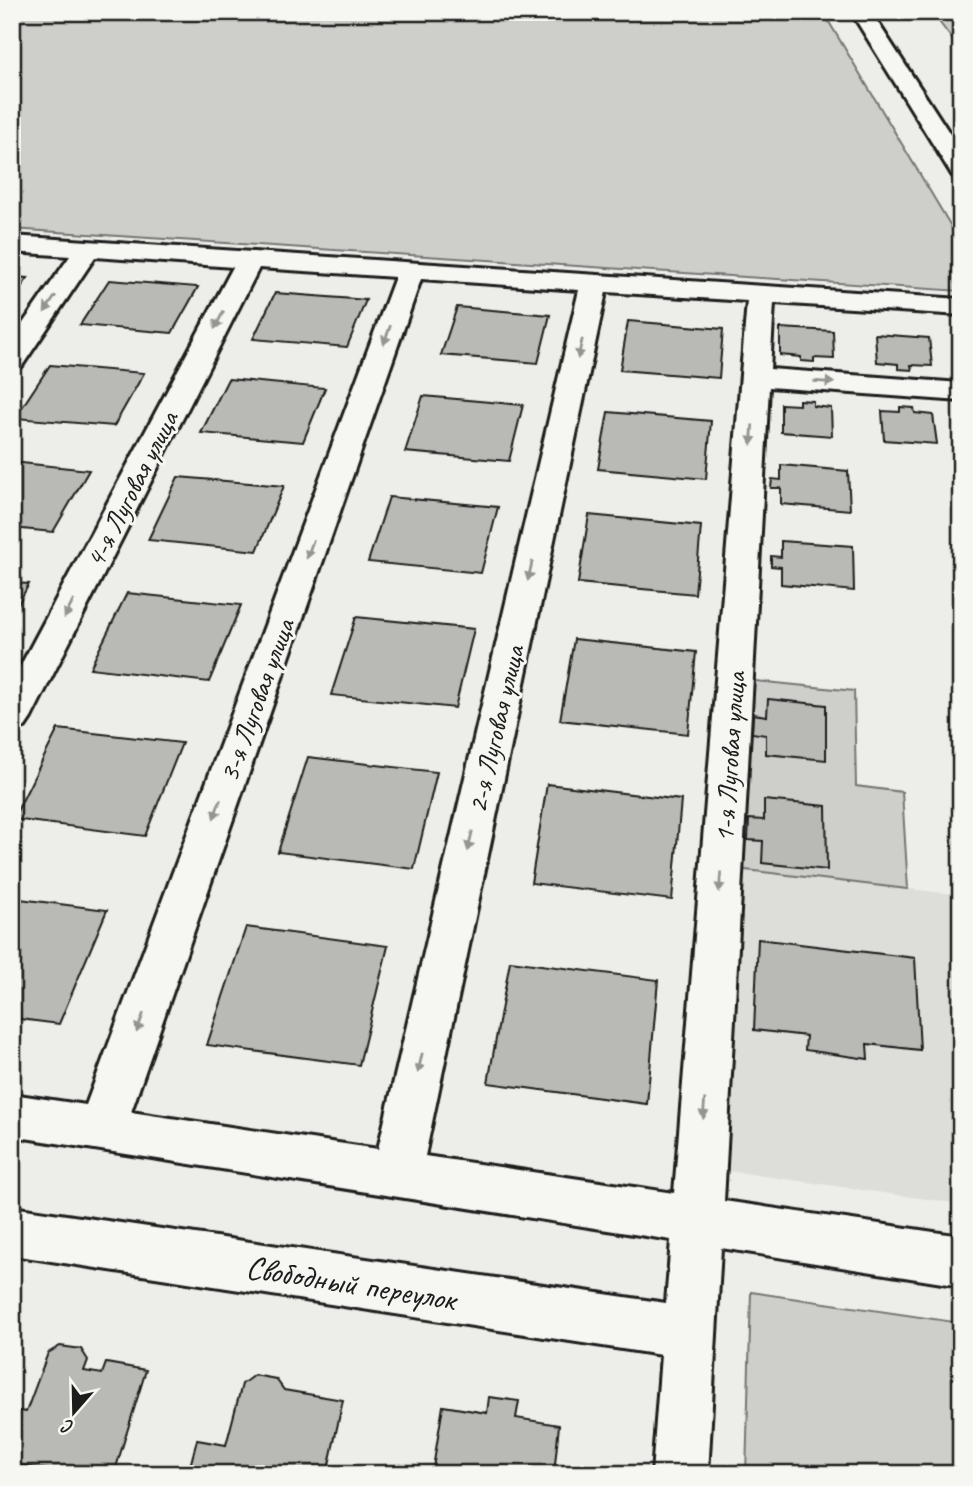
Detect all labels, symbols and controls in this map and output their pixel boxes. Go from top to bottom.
one-way arrow [43,295,57,313]
one-way arrow [213,310,224,330]
one-way arrow [382,324,393,345]
one-way arrow [574,338,585,360]
one-way arrow [813,377,835,388]
street label: 4-я Луговая улица [77,404,187,573]
one-way arrow [746,425,757,447]
one-way arrow [305,538,316,559]
one-way arrow [524,560,535,582]
one-way arrow [63,599,75,619]
street label: 3-я Луговая улица [211,612,303,786]
street label: 2-я Луговая улица [459,640,532,816]
street label: 1-я Луговая улица [706,669,753,843]
one-way arrow [211,798,222,819]
one-way arrow [464,830,475,852]
one-way arrow [714,871,725,893]
one-way arrow [134,1012,145,1033]
one-way arrow [415,1052,426,1074]
one-way arrow [698,1098,709,1120]
street label: Свободный переулок [243,1246,461,1321]
north arrow [38,1378,108,1448]
text: С [58,1413,77,1440]

